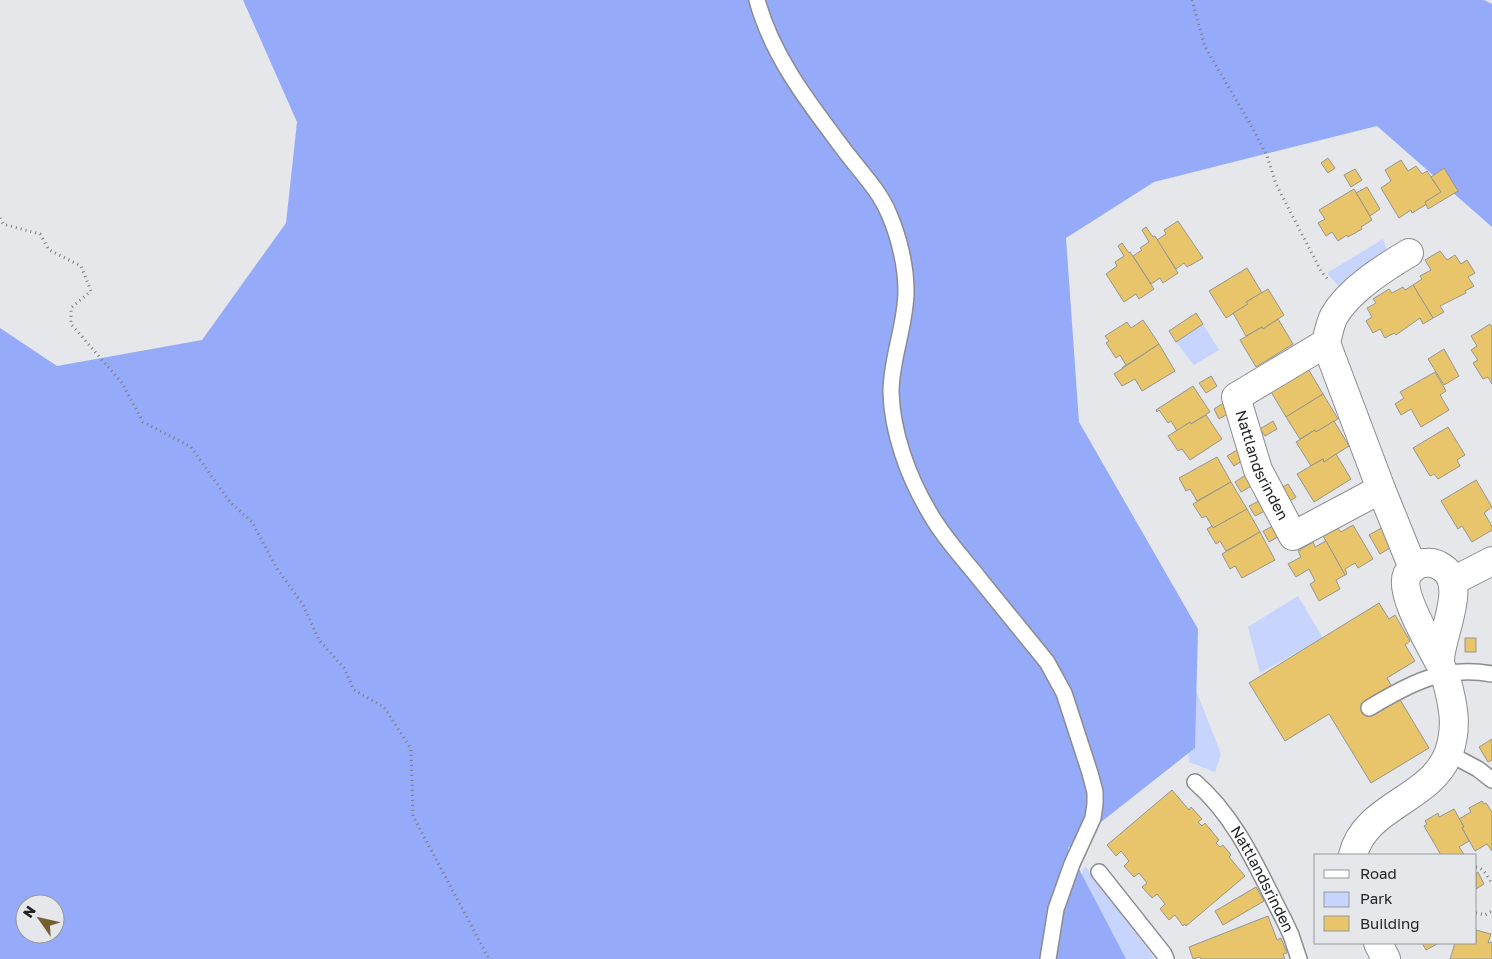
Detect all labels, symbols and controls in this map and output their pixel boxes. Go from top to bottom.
street label: Nattlandsrinden [1232,408,1293,523]
street label: Nattlandsrinden [1227,822,1298,935]
legend [1314,854,1477,944]
text: Road [1360,864,1397,882]
text: Park [1360,889,1393,907]
north arrow [15,894,65,944]
text: N [19,902,39,921]
text: Building [1360,914,1420,932]

